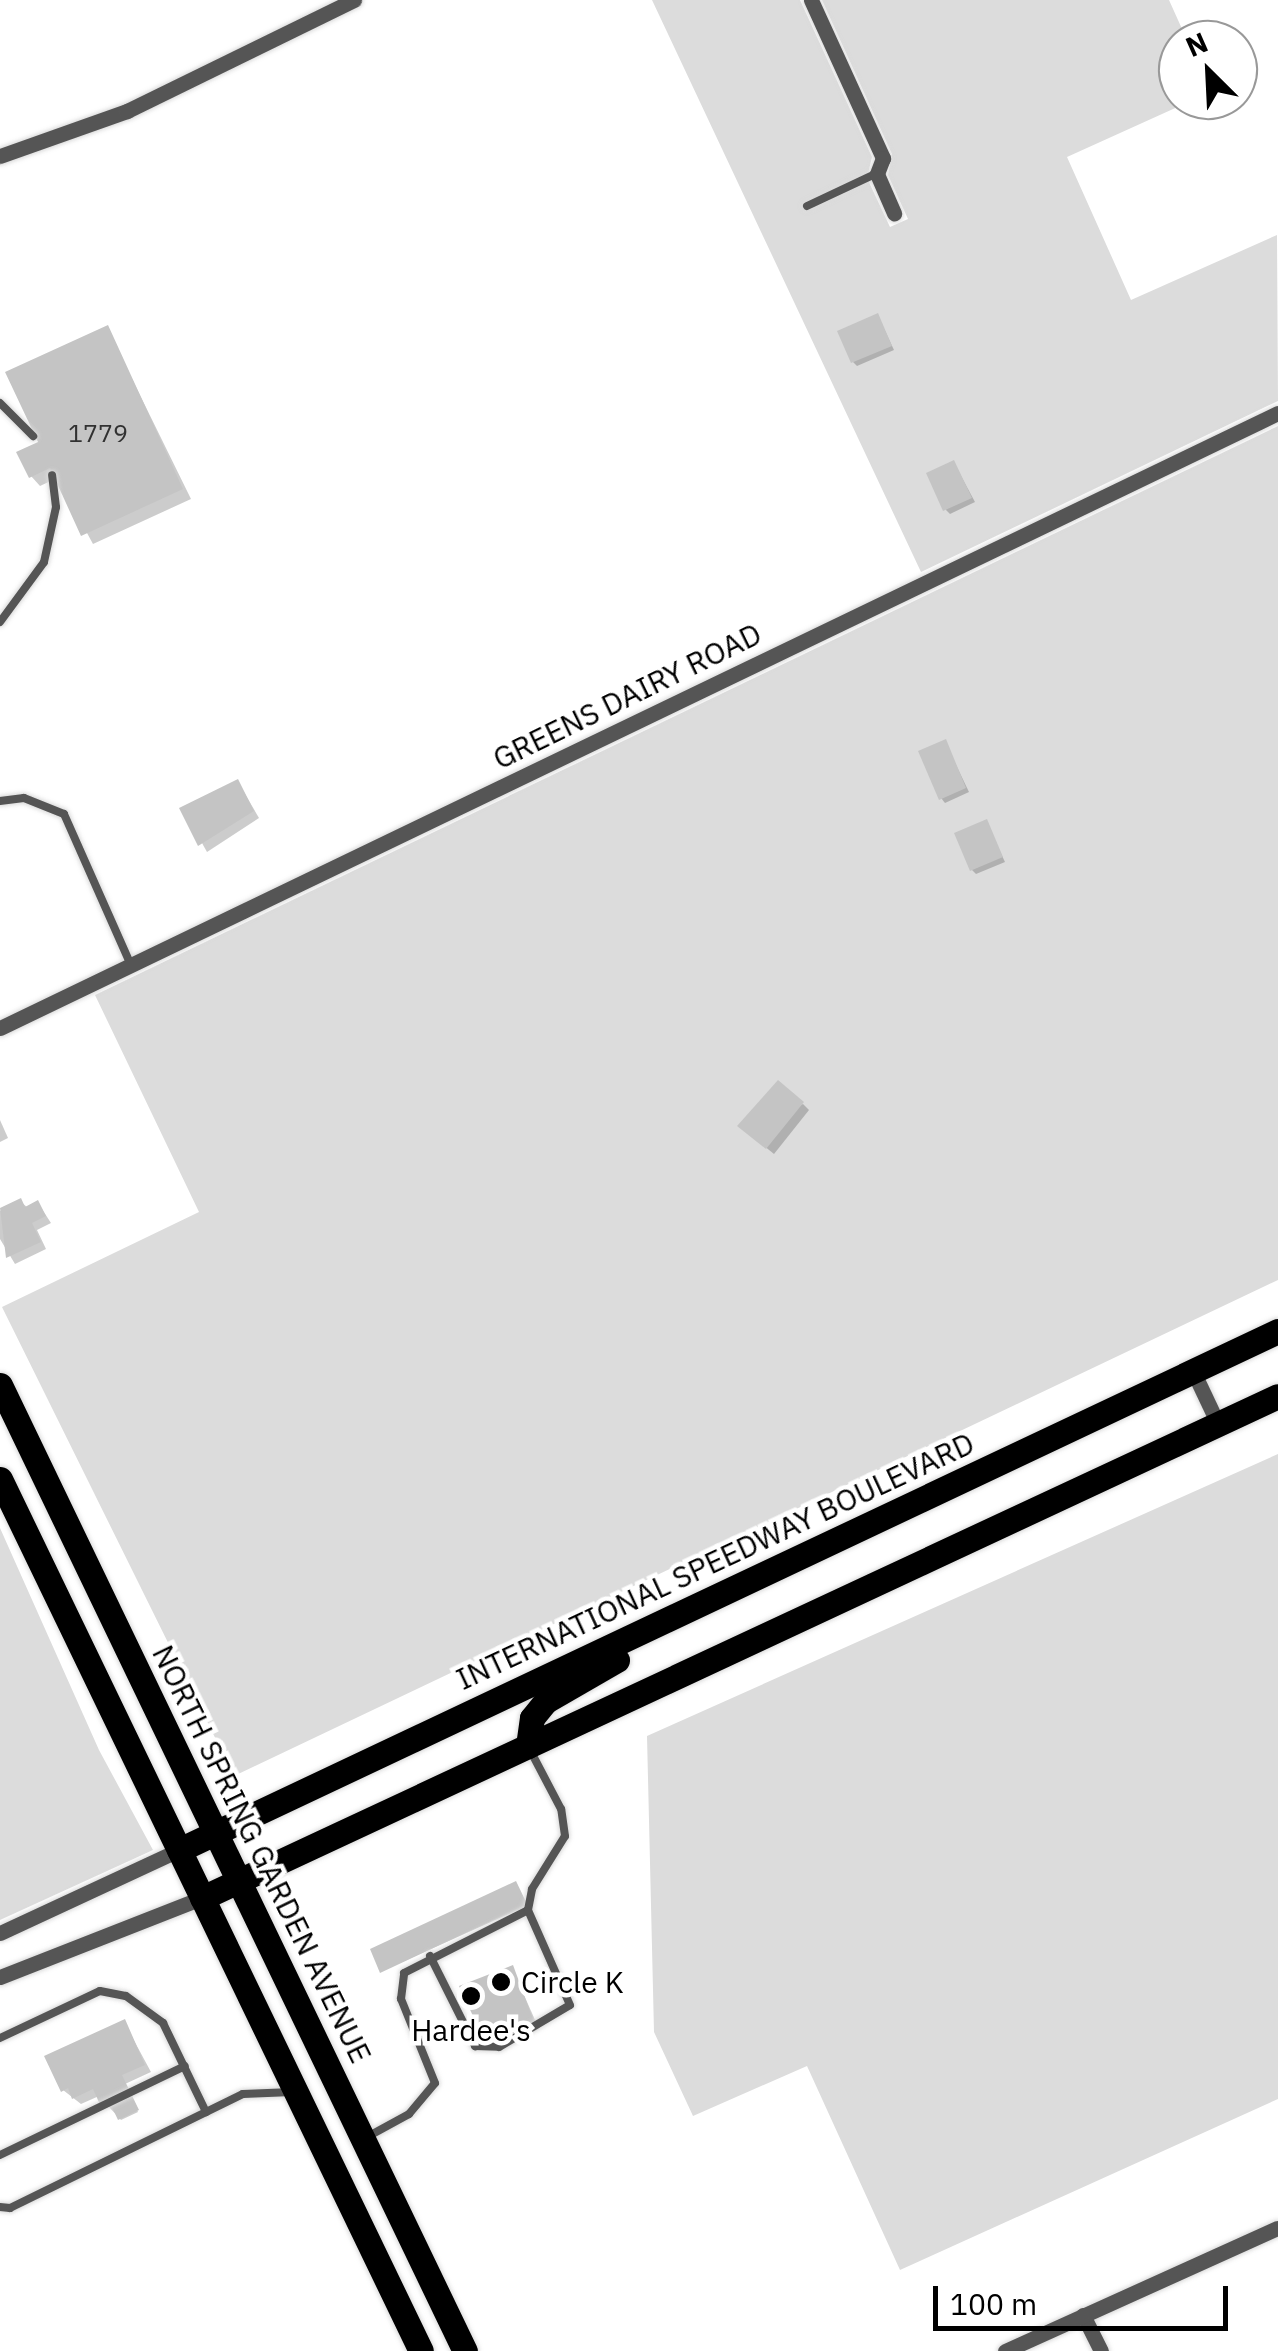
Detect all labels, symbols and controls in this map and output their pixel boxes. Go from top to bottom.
north arrow [1158,20,1258,120]
text: N [1180,23,1213,65]
house number: 1779 [68,418,128,448]
street label: GREENS DAIRY ROAD [487,615,767,777]
street label: INTERNATIONAL SPEEDWAY BOULEVARD [450,1425,980,1697]
street label: NORTH SPRING GARDEN AVENUE [145,1639,379,2069]
place label: Circle K [521,1964,624,2000]
marker: Circle K [490,1971,512,1993]
marker: Hardee's [460,1985,482,2007]
place label: Hardee's [411,2012,531,2048]
scale bar [938,2266,1233,2328]
text: 100 m [950,2284,1037,2323]

